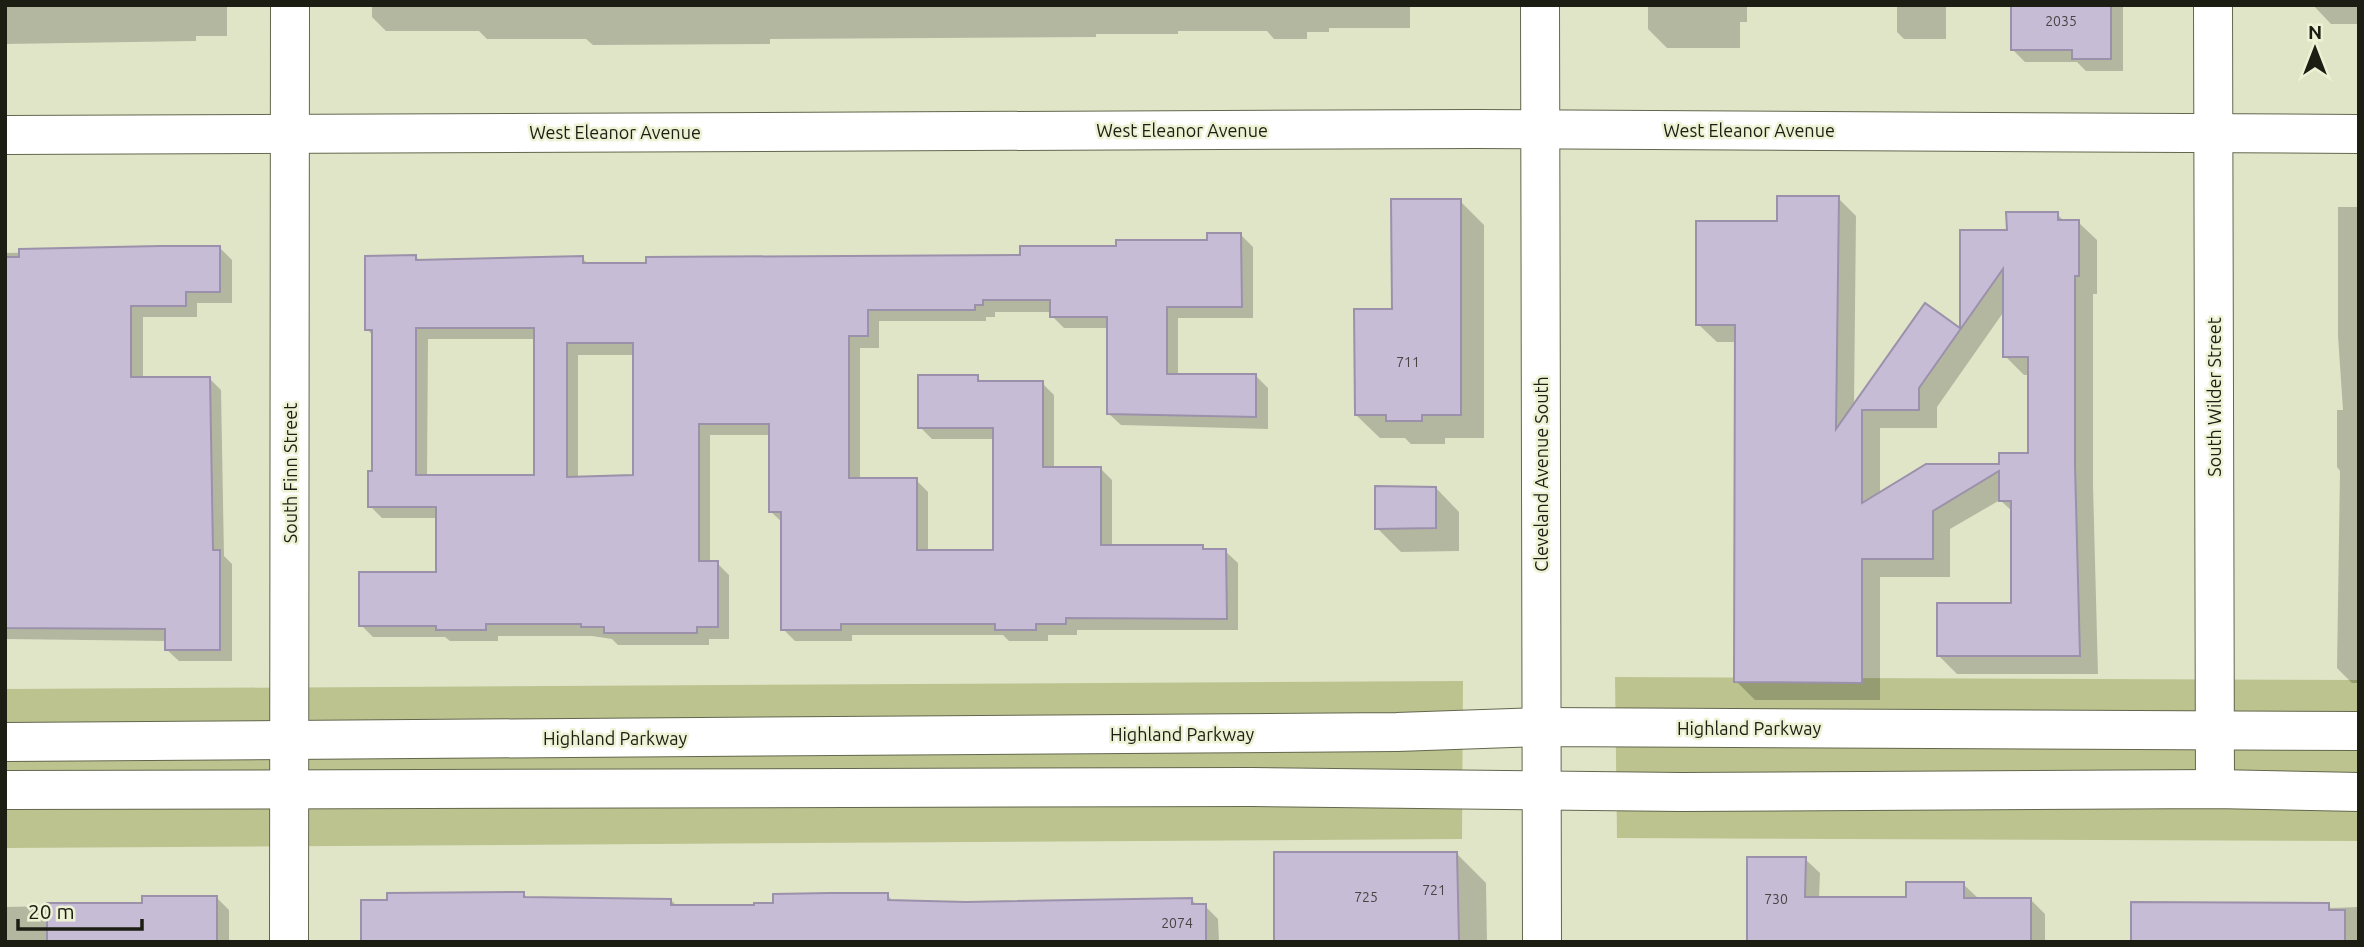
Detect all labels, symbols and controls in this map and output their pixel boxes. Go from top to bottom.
house number: 2035 [2045,13,2077,29]
north arrow [2280,14,2350,84]
text: N [2308,21,2322,43]
street label: West Eleanor Avenue [1096,120,1268,140]
street label: West Eleanor Avenue [1663,120,1835,140]
street label: West Eleanor Avenue [529,122,701,142]
street label: South Wilder Street [2204,317,2224,477]
house number: 711 [1396,354,1420,370]
street label: Cleveland Avenue South [1531,376,1551,572]
street label: South Finn Street [280,403,300,543]
street label: Highland Parkway [1677,718,1821,738]
street label: Highland Parkway [1110,724,1254,744]
street label: Highland Parkway [543,728,687,748]
house number: 721 [1422,882,1446,898]
scale bar [18,888,142,932]
house number: 725 [1354,889,1378,905]
house number: 730 [1764,891,1788,907]
text: 20 m [28,899,75,923]
house number: 2074 [1161,915,1193,931]

